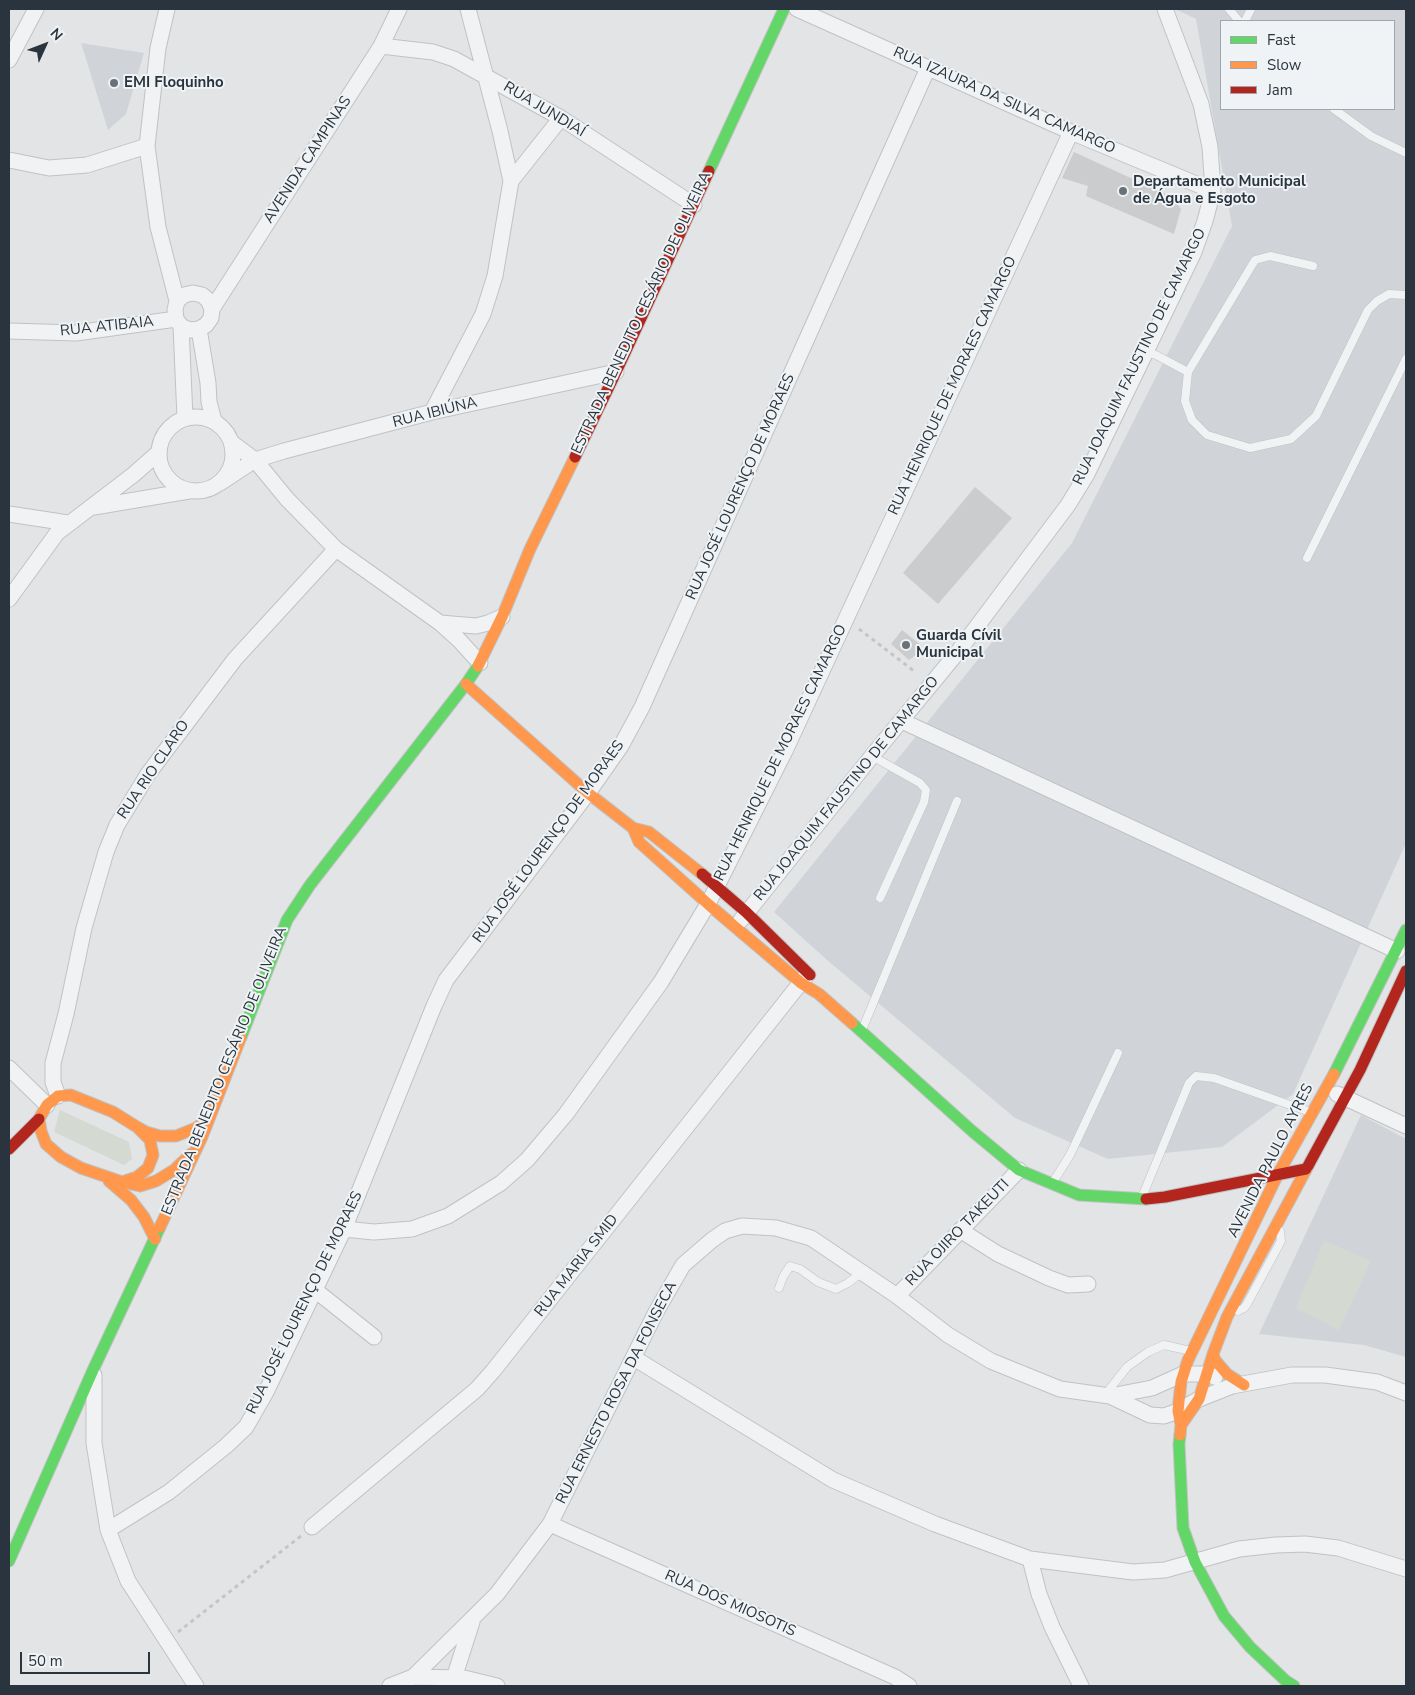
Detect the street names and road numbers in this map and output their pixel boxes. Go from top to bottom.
street label: RUA IZAURA DA SILVA CAMARGO [890,44,1118,158]
street label: RUA JUNDIAÍ [500,79,588,141]
street label: AVENIDA CAMPINAS [260,93,356,227]
street label: ESTRADA BENEDITO CESÁRIO DE OLIVEIRA [568,169,716,457]
street label: RUA JOAQUIM FAUSTINO DE CAMARGO [1070,226,1210,488]
street label: RUA HENRIQUE DE MORAES CAMARGO [885,254,1021,518]
street label: RUA ATIBAIA [59,313,155,341]
street label: RUA JOSÉ LOURENÇO DE MORAES [683,371,799,603]
street label: RUA IBIÚNA [391,394,479,432]
street label: RUA HENRIQUE DE MORAES CAMARGO [711,622,851,884]
street label: RUA JOAQUIM FAUSTINO DE CAMARGO [751,673,943,905]
street label: RUA RIO CLARO [114,717,194,823]
street label: RUA JOSÉ LOURENÇO DE MORAES [470,737,628,947]
street label: ESTRADA BENEDITO CESÁRIO DE OLIVEIRA [159,924,291,1218]
street label: AVENIDA PAULO AYRES [1224,1081,1318,1241]
street label: RUA OJIRO TAKEUTI [902,1176,1014,1290]
street label: RUA JOSÉ LOURENÇO DE MORAES [243,1189,367,1417]
street label: RUA MARIA SMID [531,1211,623,1321]
street label: RUA ERNESTO ROSA DA FONSECA [553,1279,681,1507]
street label: RUA DOS MIOSOTIS [662,1567,798,1641]

